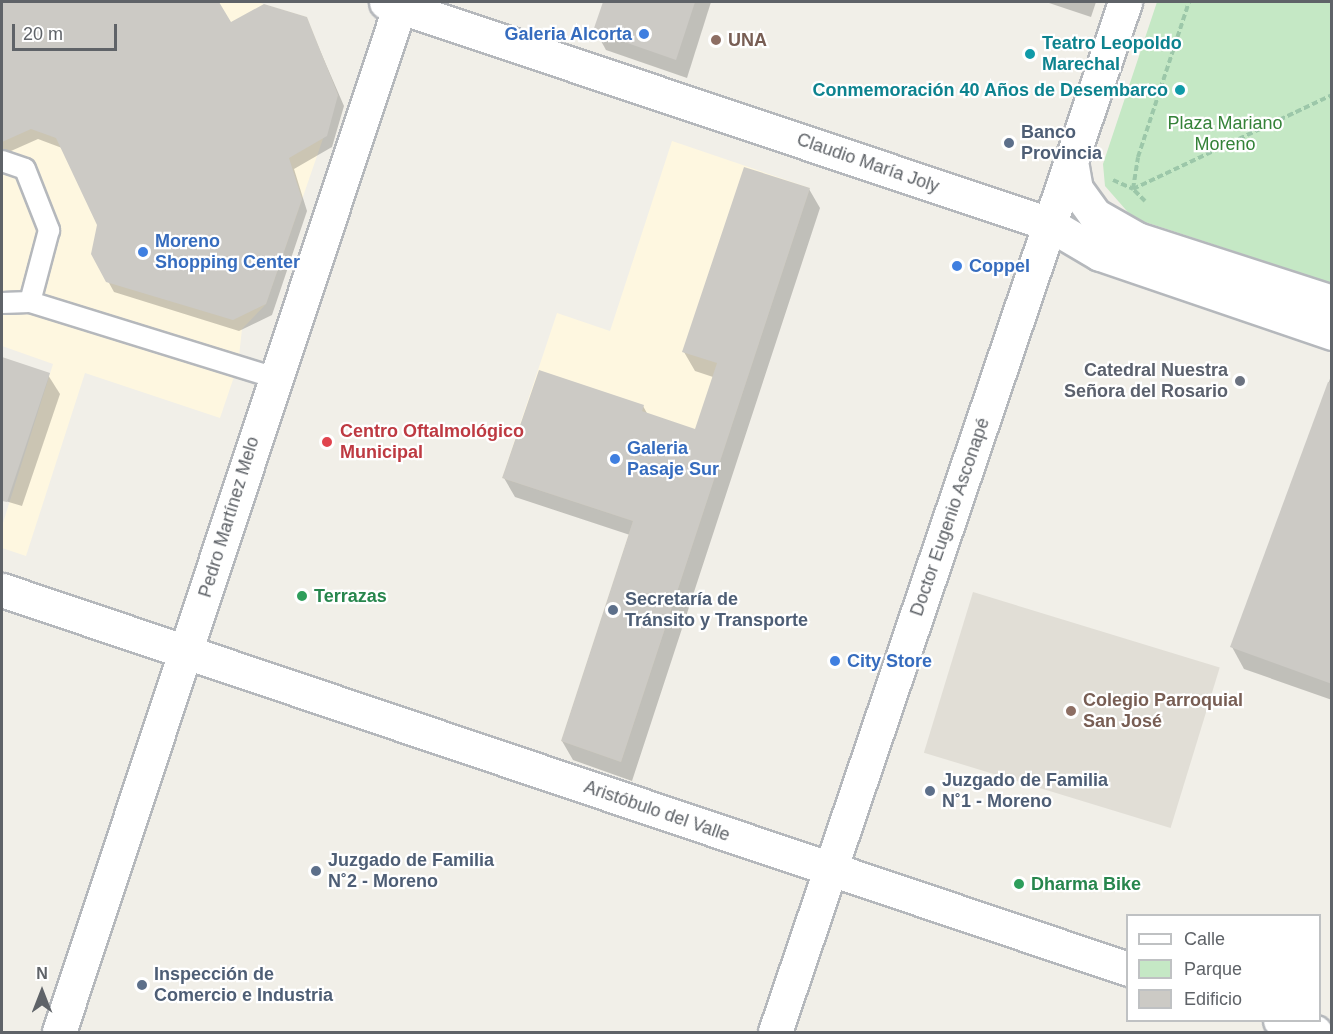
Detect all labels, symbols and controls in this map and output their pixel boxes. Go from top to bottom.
scale bar [15,12,120,50]
place label: Galeria Alcorta [504,23,632,45]
text: 20 m [23,24,63,44]
marker: Galeria Alcorta [637,27,651,41]
place label: UNA [728,29,767,51]
marker: UNA [709,33,723,47]
place label: Teatro Leopoldo Marechal [1042,33,1182,76]
marker: Teatro Leopoldo Marechal [1023,47,1037,61]
place label: Conmemoración 40 Años de Desembarco [812,79,1168,101]
marker: Conmemoración 40 Años de Desembarco [1173,83,1187,97]
park label: Plaza Mariano Moreno [1167,113,1283,156]
place label: Banco Provincia [1021,122,1102,164]
street label: Claudio María Joly [794,129,942,197]
marker: Banco Provincia [1002,136,1016,150]
place label: Moreno Shopping Center [155,231,300,274]
marker: Moreno Shopping Center [136,245,150,259]
place label: Coppel [969,255,1030,277]
marker: Coppel [950,259,964,273]
place label: Catedral Nuestra Señora del Rosario [1064,360,1228,403]
marker: Catedral Nuestra Señora del Rosario [1233,374,1247,388]
street label: Doctor Eugenio Asconapé [906,415,994,619]
place label: Centro Oftalmológico Municipal [340,421,524,464]
marker: Centro Oftalmológico Municipal [318,433,336,451]
street label: Pedro Martínez Melo [194,434,264,600]
place label: Galeria Pasaje Sur [627,438,719,480]
marker: Galeria Pasaje Sur [608,452,622,466]
place label: Terrazas [314,585,387,607]
marker: Terrazas [295,589,309,603]
place label: Secretaría de Tránsito y Transporte [625,589,808,632]
marker: Secretaría de Tránsito y Transporte [606,603,620,617]
place label: City Store [847,650,932,672]
marker: City Store [828,654,842,668]
place label: Colegio Parroquial San José [1083,690,1243,732]
marker: Colegio Parroquial San José [1064,704,1078,718]
place label: Juzgado de Familia N˚1 - Moreno [942,770,1108,812]
street label: Aristóbulo del Valle [581,776,733,846]
marker: Juzgado de Familia N˚1 - Moreno [923,784,937,798]
place label: Juzgado de Familia N˚2 - Moreno [328,850,494,892]
marker: Juzgado de Familia N˚2 - Moreno [309,864,323,878]
place label: Dharma Bike [1031,873,1141,895]
marker: Dharma Bike [1012,877,1026,891]
legend [1126,914,1321,1022]
text: Calle [1184,929,1225,949]
text: Parque [1184,959,1242,979]
north arrow [12,962,72,1022]
place label: Inspección de Comercio e Industria [154,964,333,1006]
text: N [36,965,48,982]
marker: Inspección de Comercio e Industria [135,978,149,992]
text: Edificio [1184,989,1242,1009]

